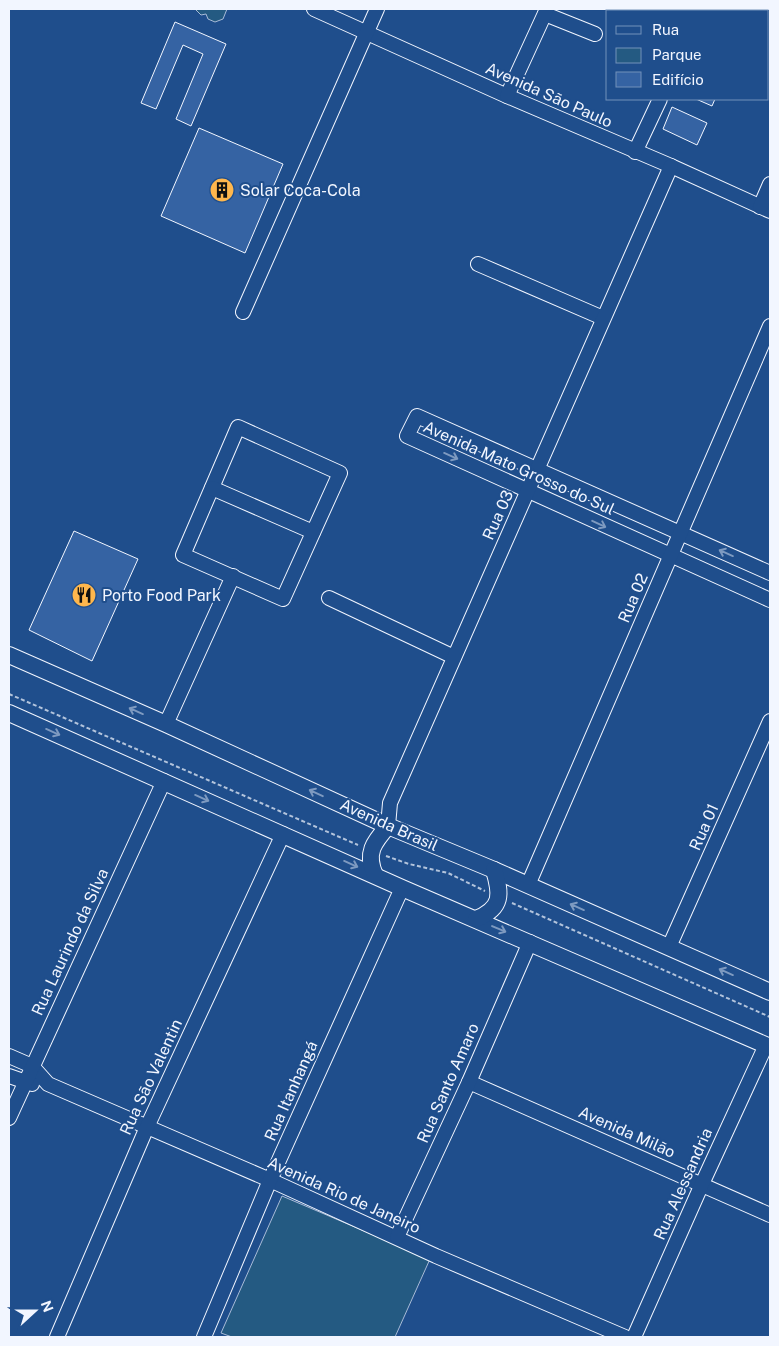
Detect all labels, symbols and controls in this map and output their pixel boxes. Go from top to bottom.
legend [606,10,769,100]
text: Rua [652,21,679,38]
text: Parque [652,46,702,63]
street label: Avenida São Paulo [483,58,615,132]
text: Edifício [652,71,704,88]
building icon: Solar Coca-Cola [209,177,235,203]
place label: Solar Coca-Cola [240,181,361,200]
street label: Avenida Mato Grosso do Sul [420,417,618,519]
one-way arrow [443,452,458,462]
street label: Rua 03 [479,487,517,543]
one-way arrow [591,519,606,529]
one-way arrow [719,548,734,558]
street label: Rua 02 [614,570,652,626]
restaurant icon: Porto Food Park [71,582,97,608]
place label: Porto Food Park [102,586,221,605]
one-way arrow [129,705,144,715]
one-way arrow [45,728,60,738]
one-way arrow [309,787,324,797]
one-way arrow [194,793,209,803]
street label: Avenida Brasil [337,795,441,855]
street label: Rua 01 [685,801,723,853]
one-way arrow [343,859,358,869]
street label: Rua Laurindo da Silva [28,865,112,1019]
one-way arrow [570,901,585,911]
one-way arrow [491,924,506,934]
one-way arrow [719,967,734,977]
street label: Rua São Valentin [116,1016,186,1138]
street label: Rua Santo Amaro [413,1020,483,1146]
street label: Rua Itanhangá [261,1038,321,1144]
street label: Avenida Milão [576,1102,678,1162]
street label: Rua Alessandria [650,1125,716,1243]
street label: Avenida Rio de Janeiro [265,1153,423,1237]
north arrow [10,1286,60,1336]
text: N [38,1298,57,1314]

